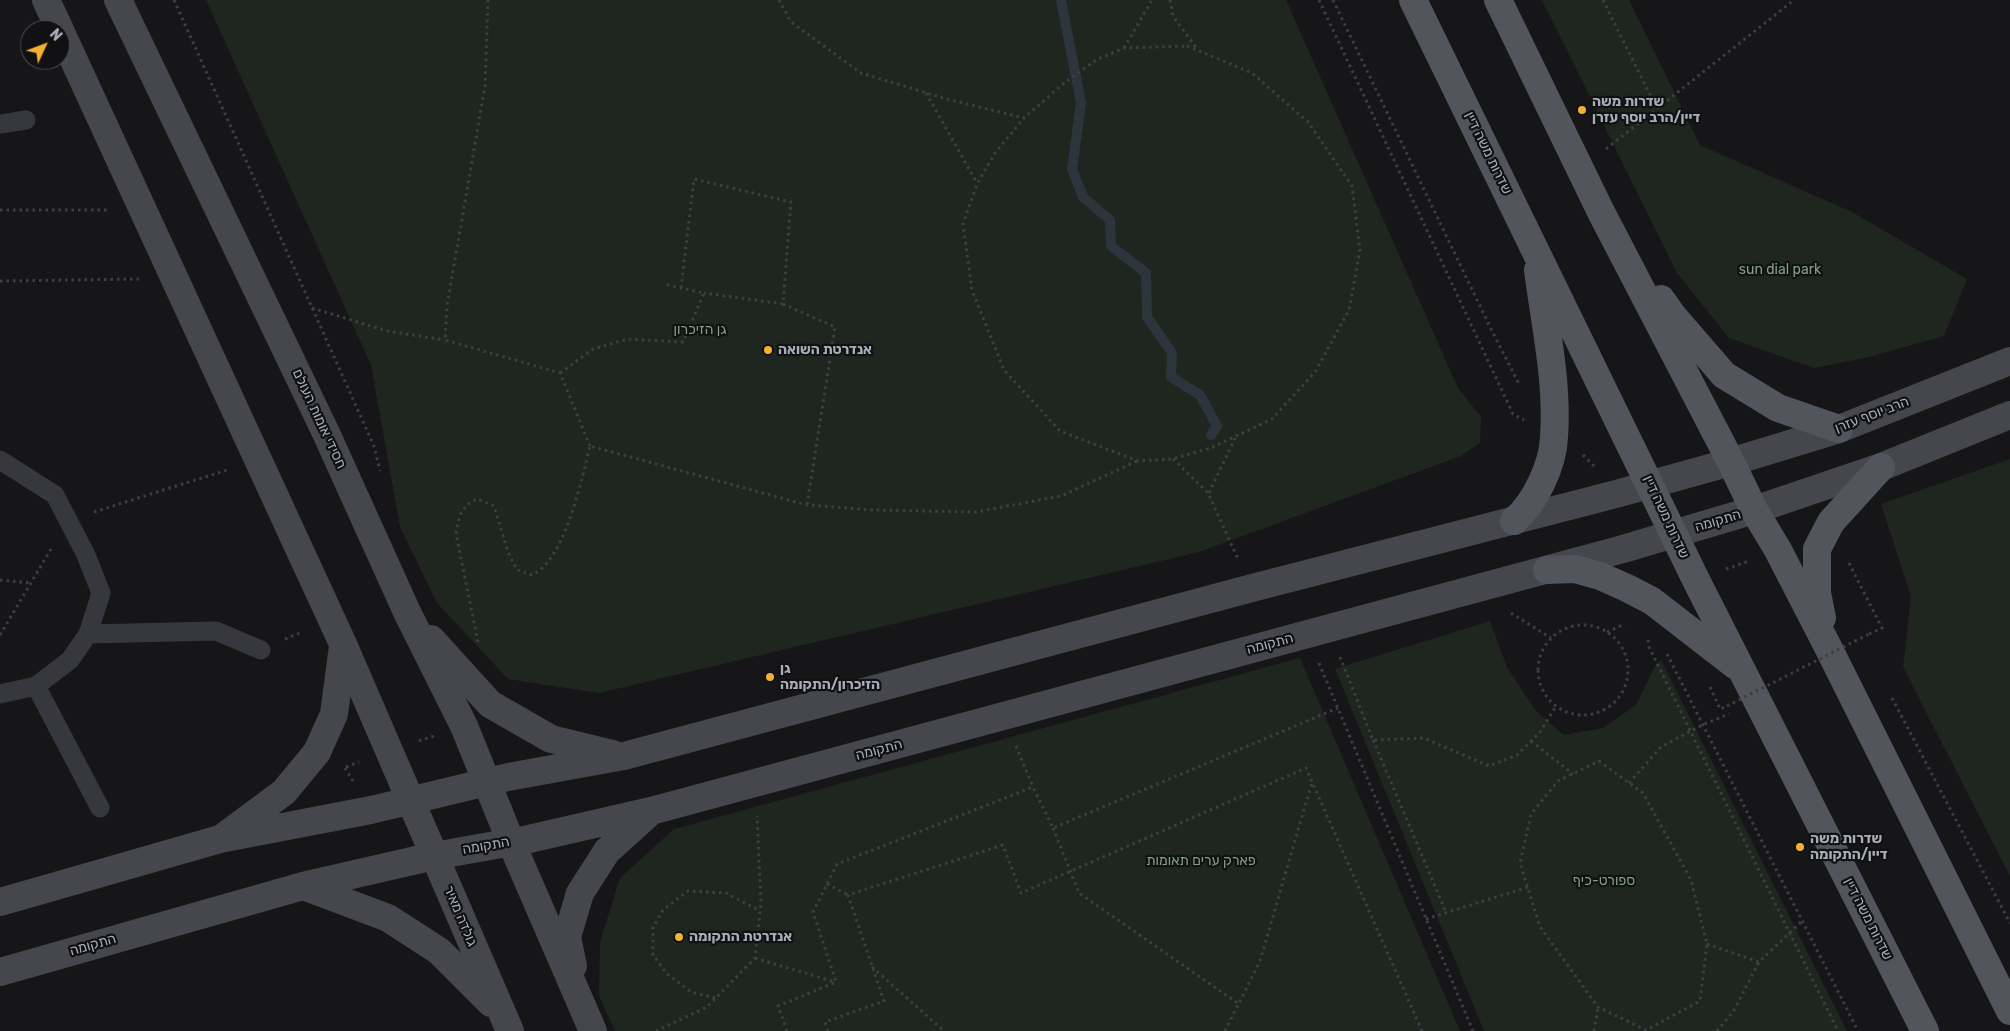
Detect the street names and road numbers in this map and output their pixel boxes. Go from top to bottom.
street label: שדרות משה דיין [1461,109,1515,197]
street label: חסידי אומות העולם [289,367,349,471]
street label: הרב יוסף עזרן [1833,393,1911,437]
street label: שדרות משה דיין [1639,473,1693,561]
street label: התקומה [1693,506,1743,536]
street label: התקומה [1245,630,1295,658]
street label: התקומה [854,736,904,764]
street label: התקומה [461,834,511,858]
street label: שדרות משה דיין [1840,875,1896,963]
street label: גולדה מאיר [440,883,480,949]
street label: התקומה [68,930,118,960]

